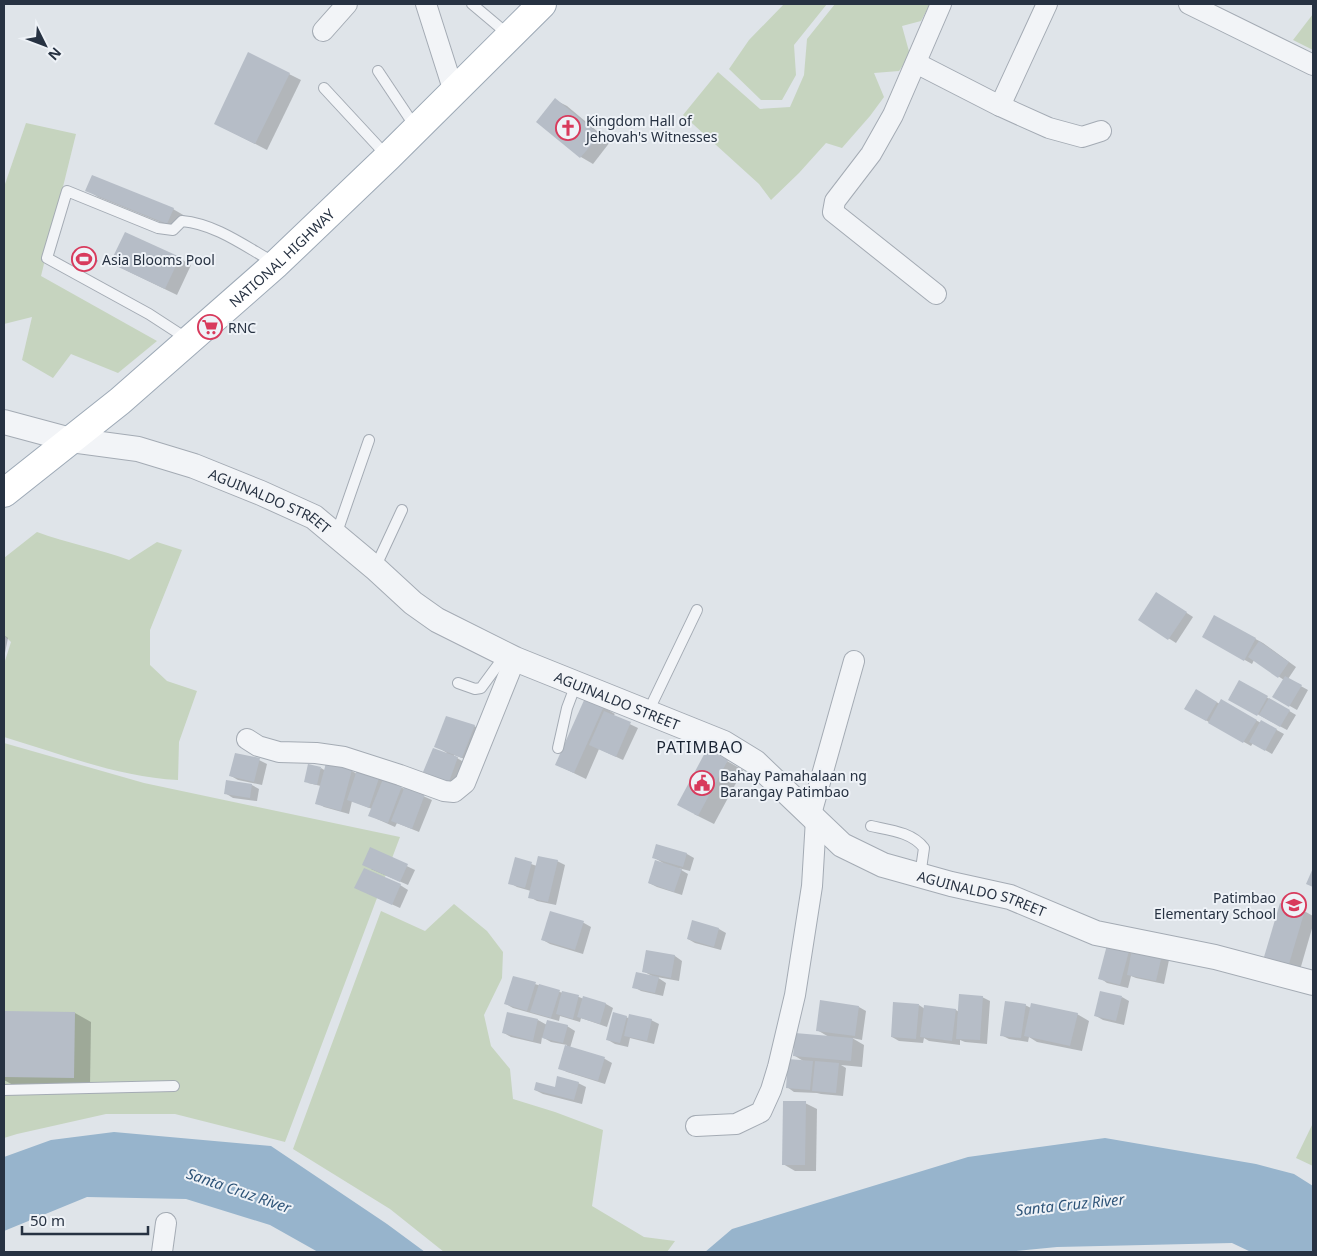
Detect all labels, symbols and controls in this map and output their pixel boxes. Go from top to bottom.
north arrow [20,20,70,70]
text: N [44,43,66,65]
place label: Kingdom Hall of Jehovah's Witnesses [584,111,718,146]
church icon: Kingdom Hall of Jehovah's Witnesses [555,115,581,141]
street label: NATIONAL HIGHWAY [225,204,338,311]
sports icon: Asia Blooms Pool [71,246,97,272]
place label: Asia Blooms Pool [102,250,215,269]
supermarket icon: RNC [197,314,223,340]
place label: RNC [228,318,256,337]
street label: AGUINALDO STREET [206,464,335,537]
street label: AGUINALDO STREET [552,666,683,734]
district label: PATIMBAO [656,736,744,758]
place label: Bahay Pamahalaan ng Barangay Patimbao [720,766,867,801]
public building icon: Bahay Pamahalaan ng Barangay Patimbao [689,770,715,796]
street label: AGUINALDO STREET [915,866,1049,921]
place label: Patimbao Elementary School [1154,888,1276,923]
school or university icon: Patimbao Elementary School [1281,892,1307,918]
water label: Santa Cruz River [184,1163,295,1218]
water label: Santa Cruz River [1015,1188,1126,1220]
scale bar [22,1204,149,1236]
text: 50 m [30,1210,65,1230]

